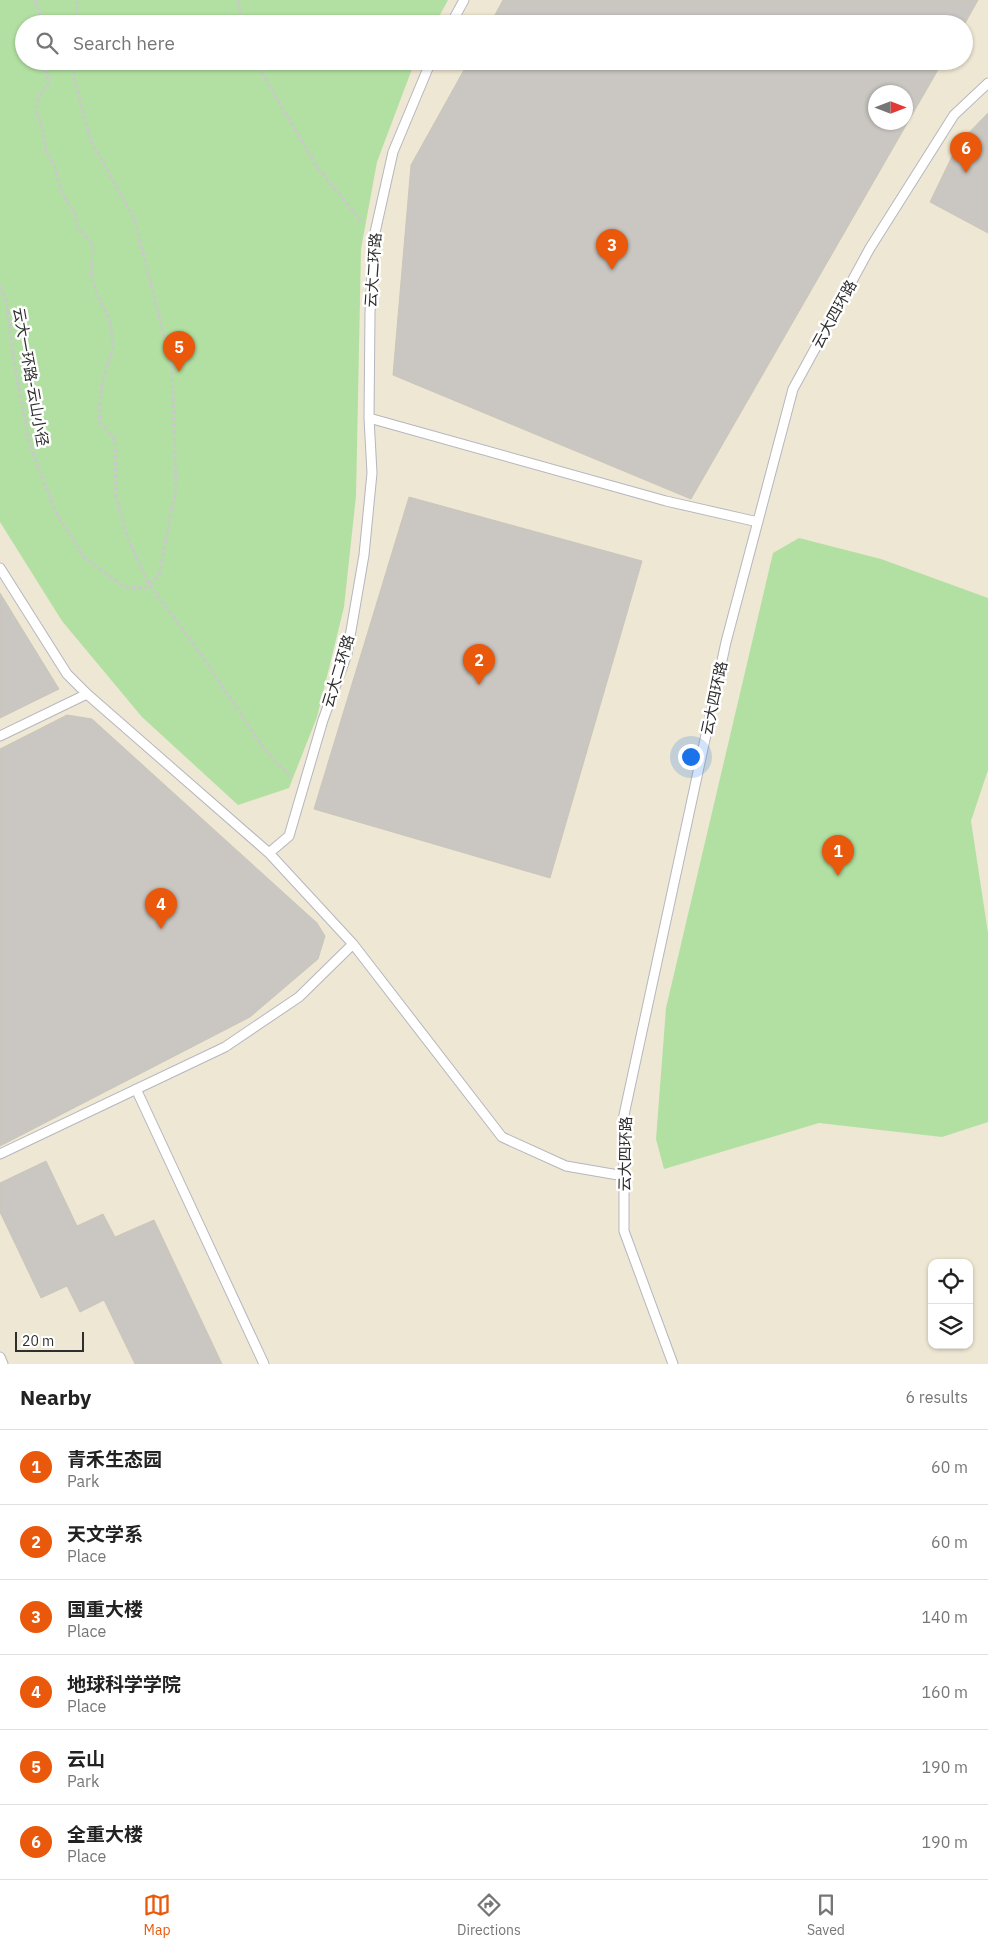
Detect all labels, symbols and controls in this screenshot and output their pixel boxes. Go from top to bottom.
search box [15,15,973,70]
icon: search [33,29,61,57]
text: Search here [73,31,175,55]
north arrow [868,85,913,130]
pin: 6 [950,132,982,173]
pin: 3 [596,229,628,270]
street label: 云大二环路 [361,232,385,308]
street label: 云大四环路 [808,277,860,351]
street label: 云大一环路-云山小径 [9,306,53,448]
pin: 5 [163,331,195,372]
street label: 云大二环路 [318,632,358,710]
pin: 2 [463,644,495,685]
street label: 云大四环路 [697,659,731,737]
your location [678,744,704,770]
pin: 1 [822,835,854,876]
pin: 4 [145,888,177,929]
street label: 云大四环路 [615,1116,635,1192]
map controls [928,1259,973,1349]
button: locate [928,1259,973,1304]
button: layers [928,1304,973,1349]
scale bar [15,1329,84,1352]
text: 20 m [22,1332,54,1350]
text: Nearby [20,1383,91,1411]
text: 6 results [905,1387,968,1407]
text: 青禾生态园 [67,1447,162,1471]
text: 1 [31,1457,41,1477]
text: 60 m [931,1457,968,1477]
text: Park [67,1471,99,1491]
text: 天文学系 [67,1522,143,1546]
text: 2 [31,1532,41,1552]
text: 60 m [931,1532,968,1552]
text: Place [67,1546,106,1566]
text: 国重大楼 [67,1597,143,1621]
text: 3 [31,1607,41,1627]
text: 140 m [921,1607,968,1627]
text: Place [67,1621,106,1641]
text: 地球科学学院 [67,1672,181,1696]
text: 4 [31,1682,41,1702]
text: 160 m [921,1682,968,1702]
text: Place [67,1696,106,1716]
text: 云山 [67,1747,105,1771]
text: 5 [31,1757,41,1777]
text: 190 m [921,1757,968,1777]
text: Park [67,1771,99,1791]
text: 全重大楼 [67,1822,143,1846]
text: 6 [31,1832,41,1852]
text: 190 m [921,1832,968,1852]
text: Place [67,1846,106,1866]
tab: Map [143,1891,171,1939]
tab: Directions [457,1891,521,1939]
tab: Saved [807,1891,845,1939]

